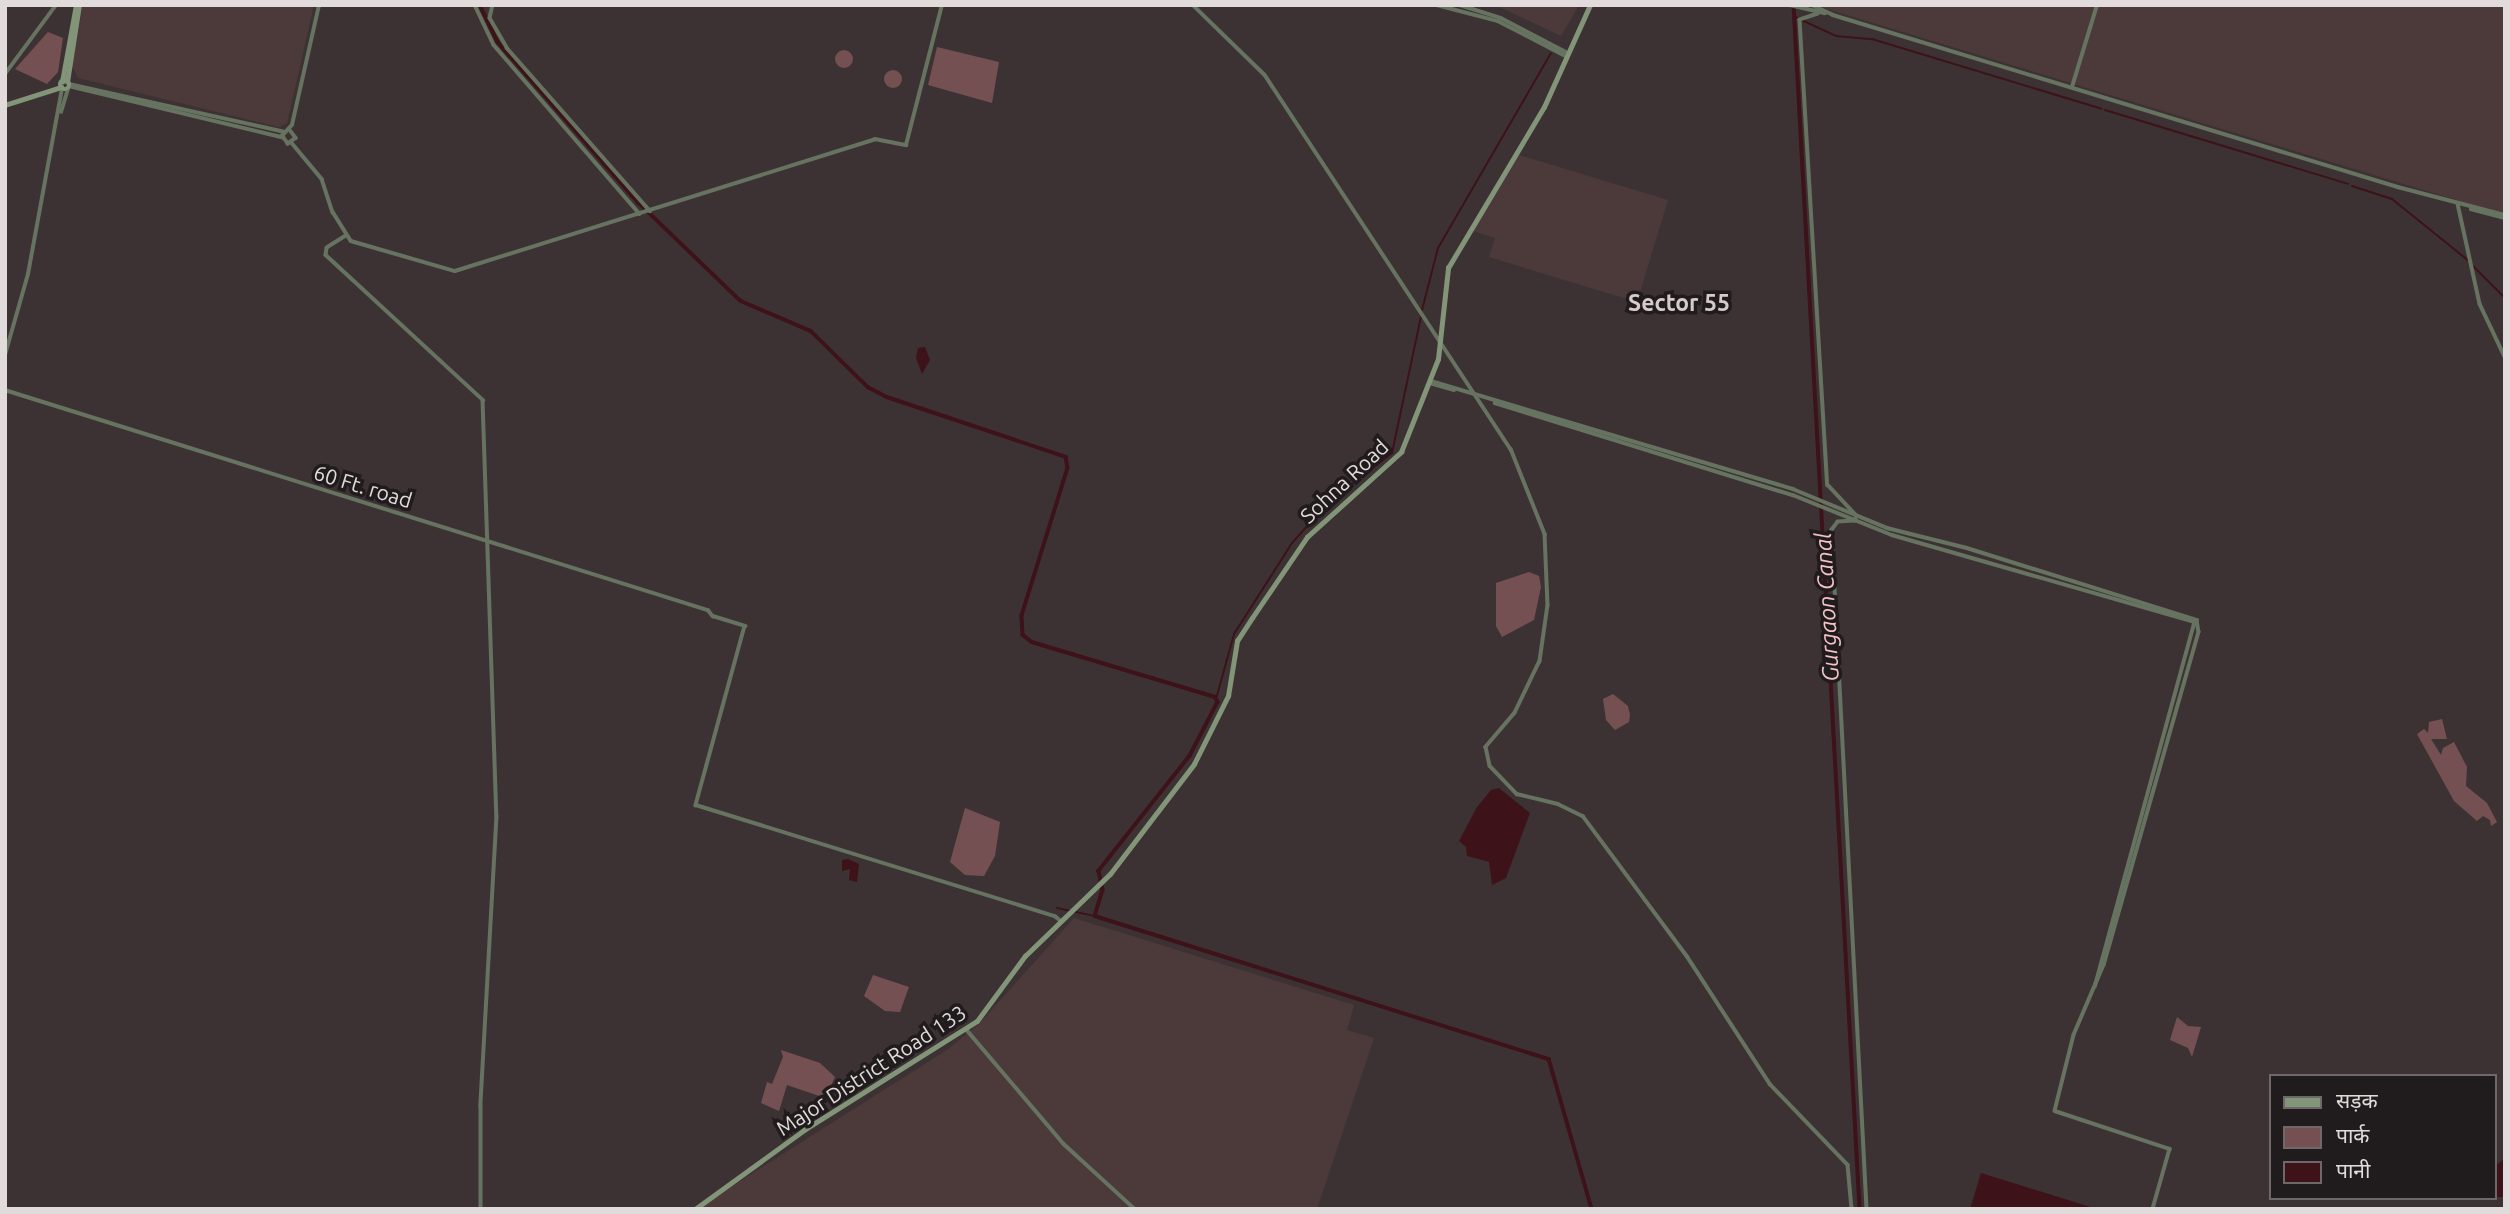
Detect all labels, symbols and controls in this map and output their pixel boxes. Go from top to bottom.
district label: Sector 55 [1628,289,1730,317]
street label: Sohna Road [1295,434,1393,528]
street label: 60 Ft. road [311,459,415,513]
water label: Gurgaon Canal [1809,532,1845,682]
street label: Major District Road 133 [771,999,971,1141]
legend [2268,1074,2496,1200]
text: सड़क [2336,1088,2378,1112]
text: पार्क [2336,1123,2370,1147]
text: पानी [2336,1158,2370,1182]

